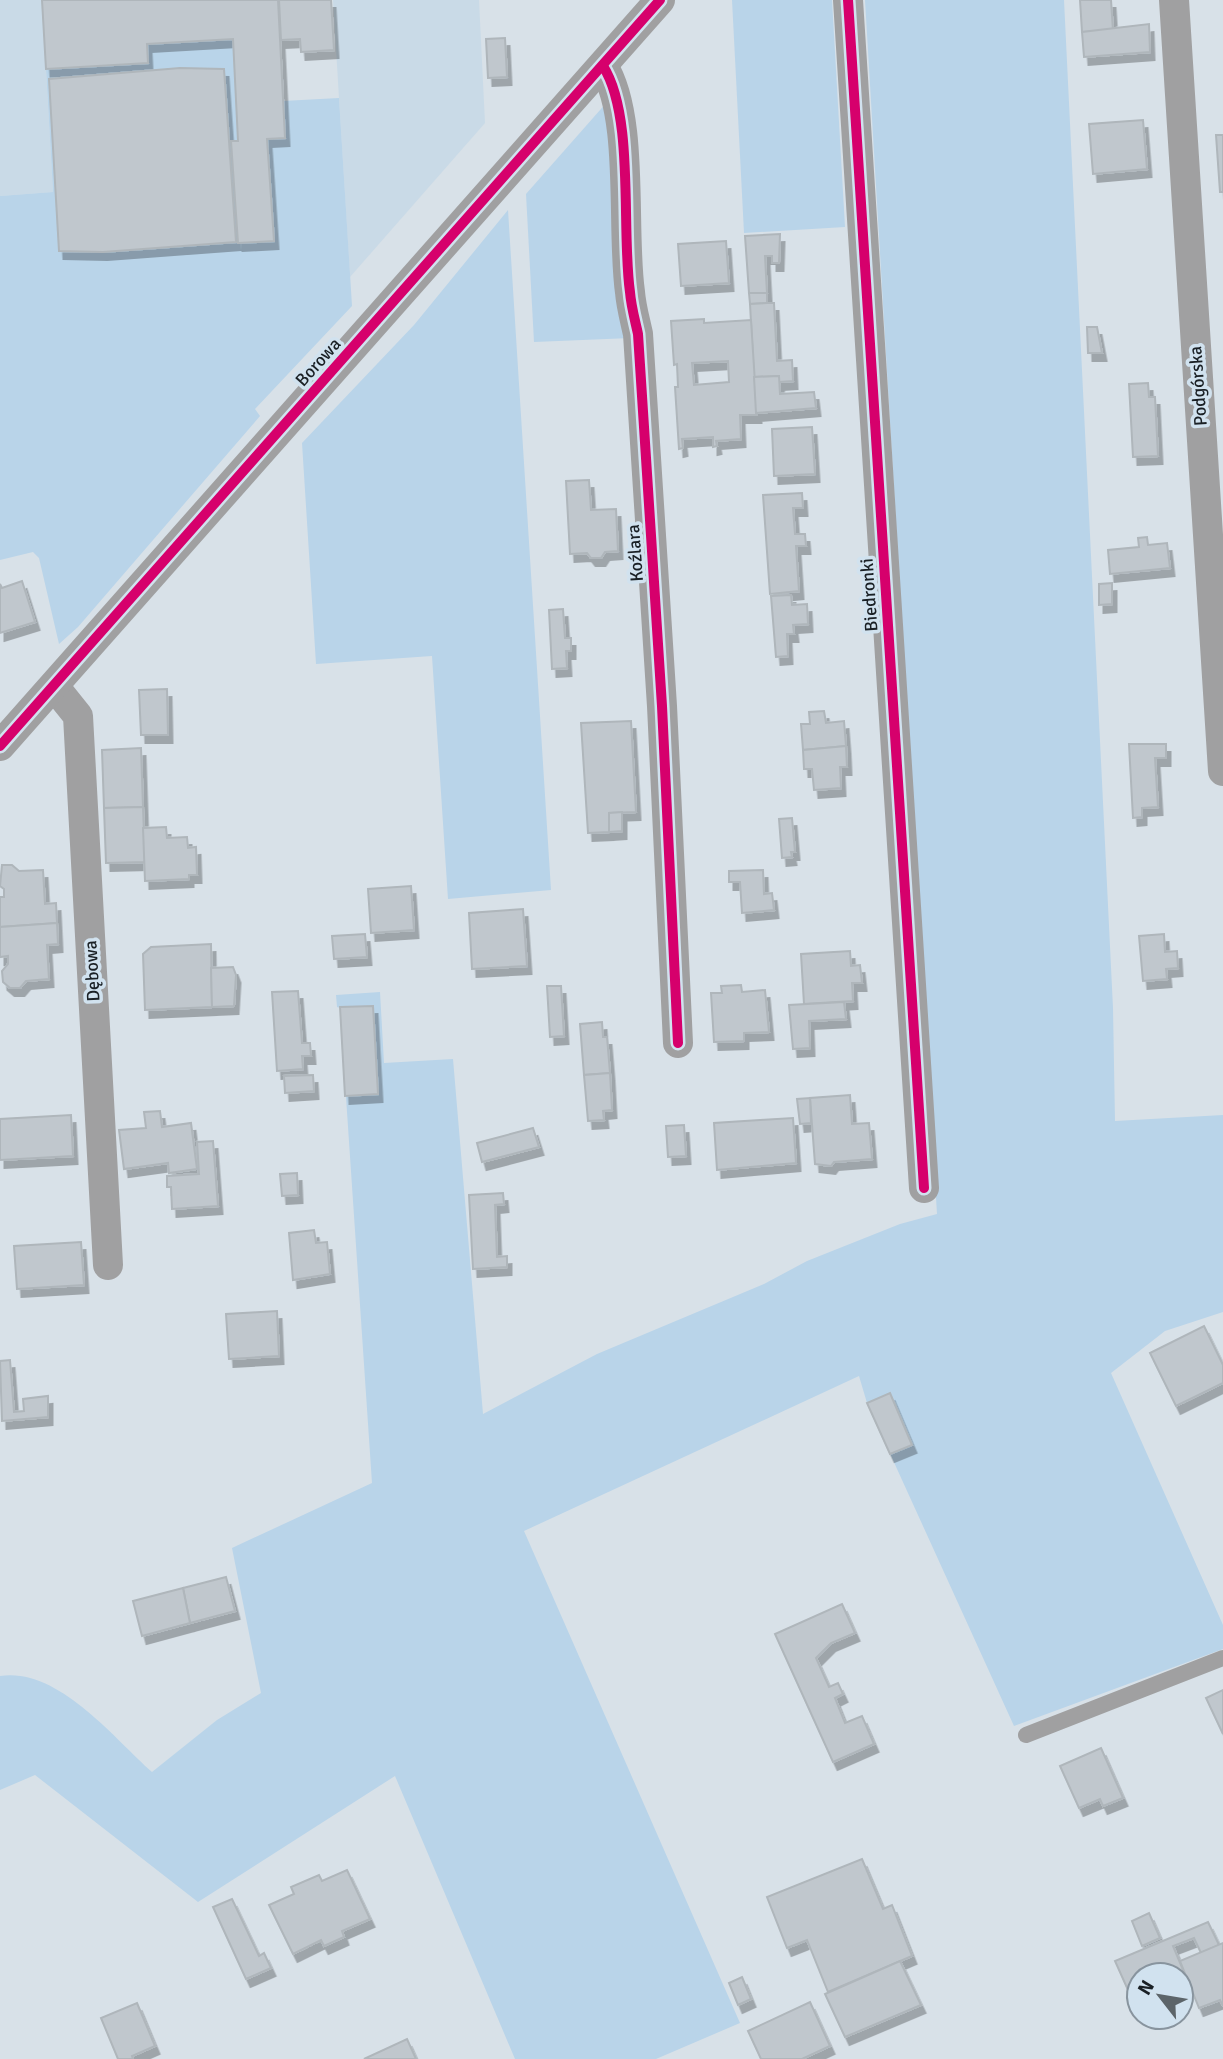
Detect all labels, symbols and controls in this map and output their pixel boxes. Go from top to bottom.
street label: Borowa [291,333,345,391]
street label: Podgórska [1184,345,1212,427]
street label: Koźlara [622,523,648,583]
street label: Biedronki [855,558,883,632]
street label: Dębowa [79,940,105,1002]
north arrow [1125,1961,1195,2031]
text: N [1133,1976,1160,2000]

